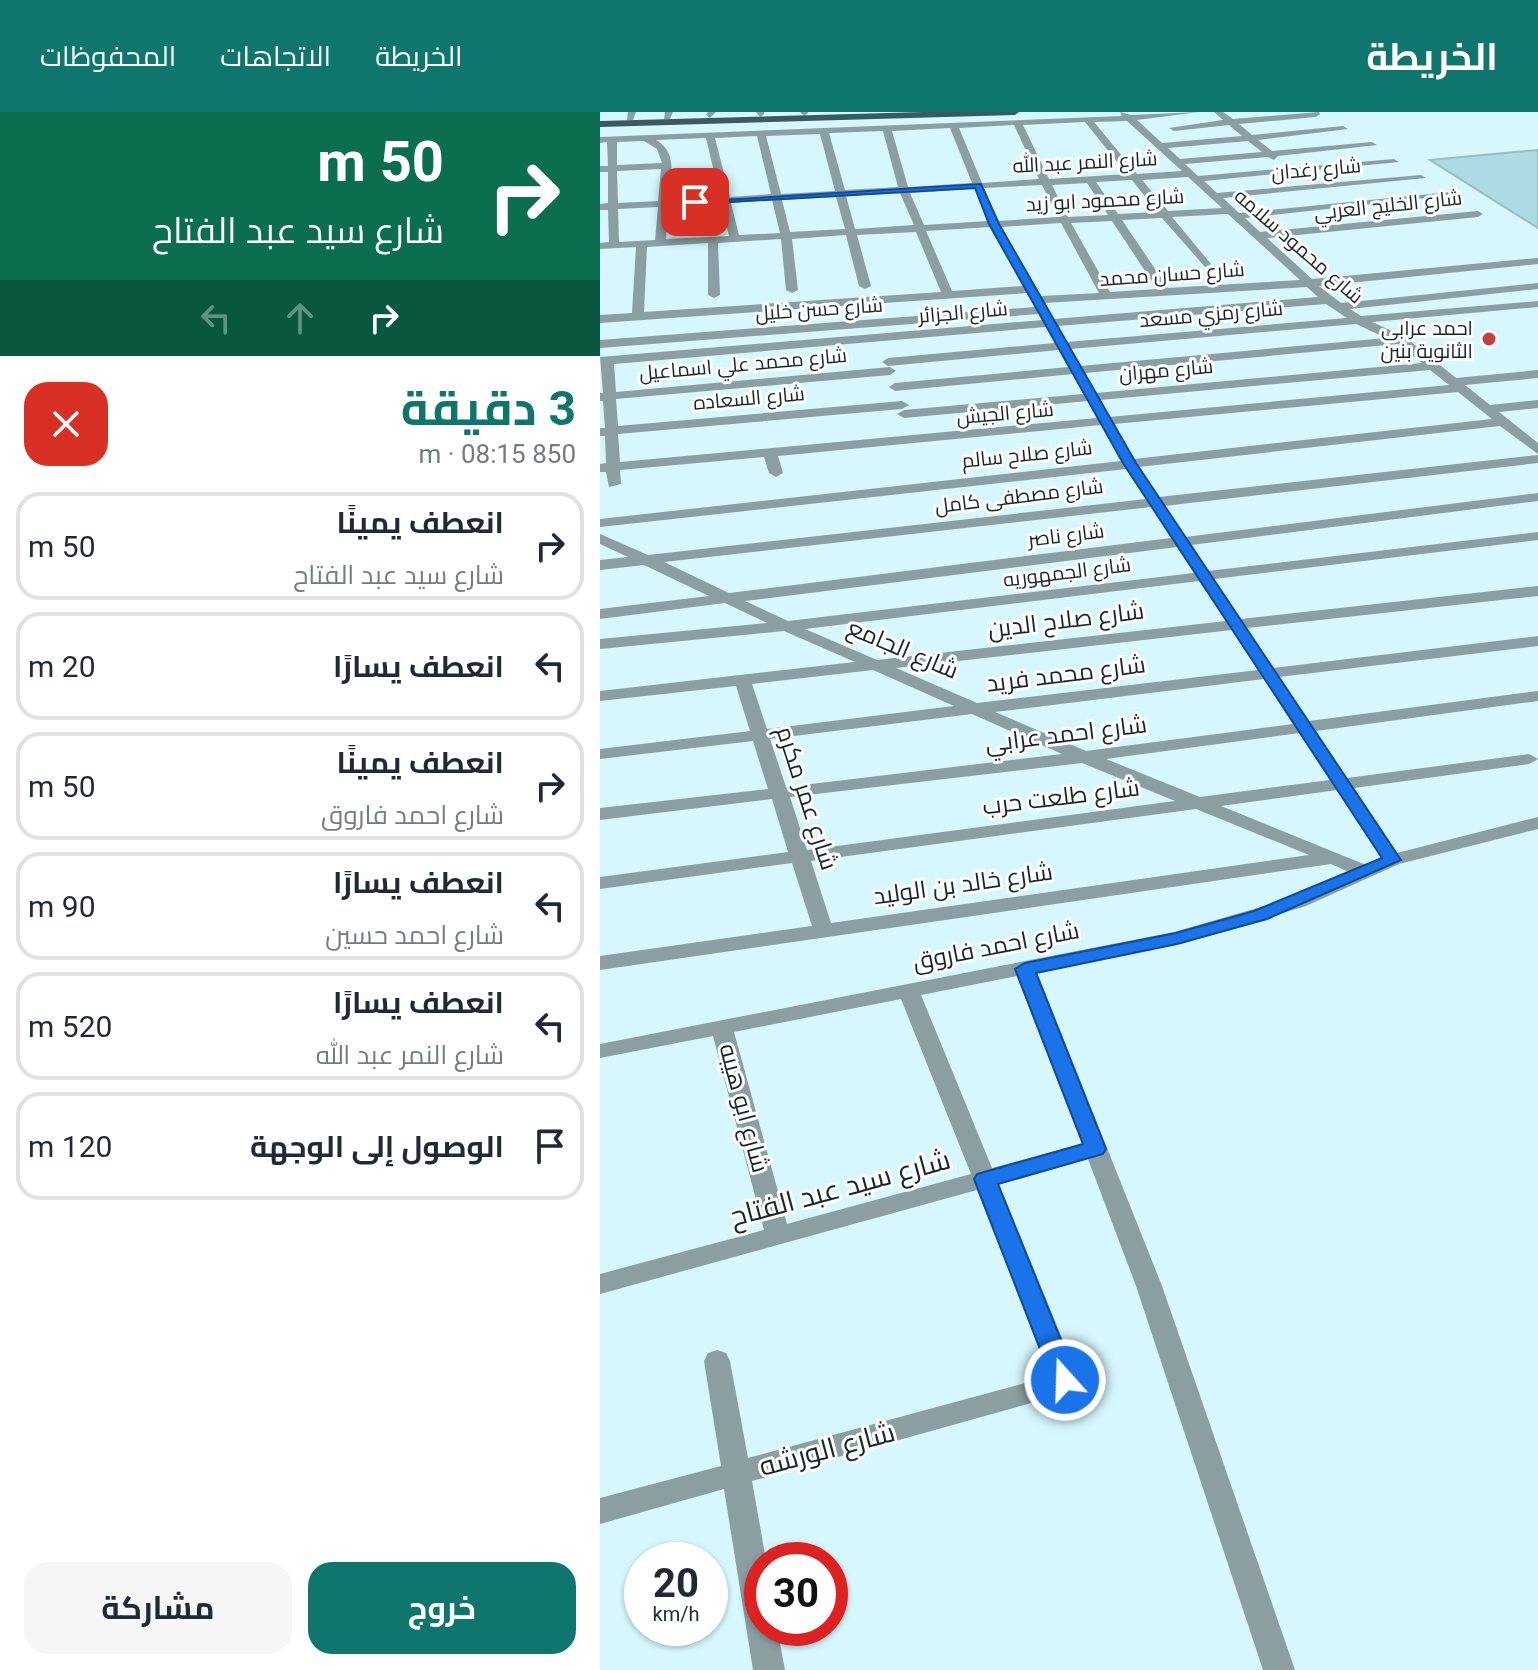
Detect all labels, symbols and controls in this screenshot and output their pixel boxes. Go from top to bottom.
text: الخريطة [1366,35,1498,79]
text: المحفوظات [40,40,176,73]
text: الاتجاهات [220,40,331,73]
text: الخريطة [375,40,463,73]
text: 50 m [317,129,444,195]
icon: right [472,144,576,248]
street label: شارع النمر عبد الله [1012,145,1158,180]
street label: شارع رغدان [1270,153,1362,187]
pin [661,168,729,236]
icon: arrive [673,180,717,224]
street label: شارع محمود ابو زيد [1025,184,1185,218]
street label: شارع محمود سلامه [1228,184,1368,310]
street label: شارع الخليج العربي [1313,185,1464,229]
text: شارع سيد عبد الفتاح [152,210,444,252]
street label: شارع حسان محمد [1099,257,1245,293]
street label: شارع حسن خليل [754,293,884,327]
icon: left [194,296,238,340]
icon: ahead [278,296,322,340]
icon: right [362,296,406,340]
street label: شارع الجزائر [916,296,1009,330]
street label: شارع رمزي مسعد [1138,296,1284,336]
place label: احمد عرابى الثانوية بنين [1380,316,1473,364]
marker: احمد عرابى الثانوية بنين [1480,330,1498,348]
street label: شارع محمد علي اسماعيل [638,343,848,389]
street label: شارع مهران [1118,354,1214,388]
text: 3 دقيقة [401,380,576,437]
street label: شارع السعاده [692,381,806,417]
button: close [24,382,108,466]
street label: شارع الجيش [955,397,1055,431]
street label: شارع صلاح سالم [961,435,1094,475]
text: 850 m · 08:15 [418,439,576,469]
street label: شارع مصطفى كامل [934,474,1105,520]
text: انعطف يمينًا [337,505,504,540]
street label: شارع ناصر [1025,518,1106,554]
icon: right [528,524,572,568]
text: 50 m [28,529,96,564]
street label: شارع الجمهوريه [1002,552,1133,594]
text: شارع سيد عبد الفتاح [293,560,504,590]
street label: شارع صلاح الدين [986,597,1146,645]
street label: شارع الجامع [843,613,963,687]
icon: left [528,644,572,688]
text: 20 m [28,649,96,684]
text: انعطف يسارًا [333,649,504,684]
street label: شارع محمد فريد [985,650,1147,700]
street label: شارع احمد عرابي [984,710,1149,763]
street label: شارع عمر مكرم [769,723,843,874]
text: انعطف يمينًا [337,745,504,780]
icon: right [528,764,572,808]
text: 50 m [28,769,96,804]
street label: شارع طلعت حرب [981,773,1141,823]
text: شارع احمد فاروق [321,800,504,830]
street label: شارع خالد بن الوليد [872,858,1055,912]
text: انعطف يسارًا [333,865,504,900]
icon: left [528,884,572,928]
text: 90 m [28,889,96,924]
street label: شارع احمد فاروق [910,916,1082,978]
text: شارع احمد حسين [325,920,504,950]
text: انعطف يسارًا [333,985,504,1020]
icon: left [528,1004,572,1048]
text: 520 m [28,1009,112,1044]
text: شارع النمر عبد الله [316,1040,504,1070]
street label: شارع ابو هيبه [711,1041,775,1176]
icon: arrive [528,1124,572,1168]
text: 120 m [28,1129,112,1164]
text: الوصول إلى الوجهة [250,1129,504,1164]
street label: شارع سيد عبد الفتاح [726,1143,954,1235]
position arrow [1023,1338,1107,1422]
street label: شارع الورشه [755,1415,899,1485]
speed limit sign: 30 [744,1542,848,1646]
text: 20 [653,1560,699,1607]
button: مشاركة [24,1562,292,1654]
button: خروج [308,1562,576,1654]
text: km/h [653,1602,699,1626]

